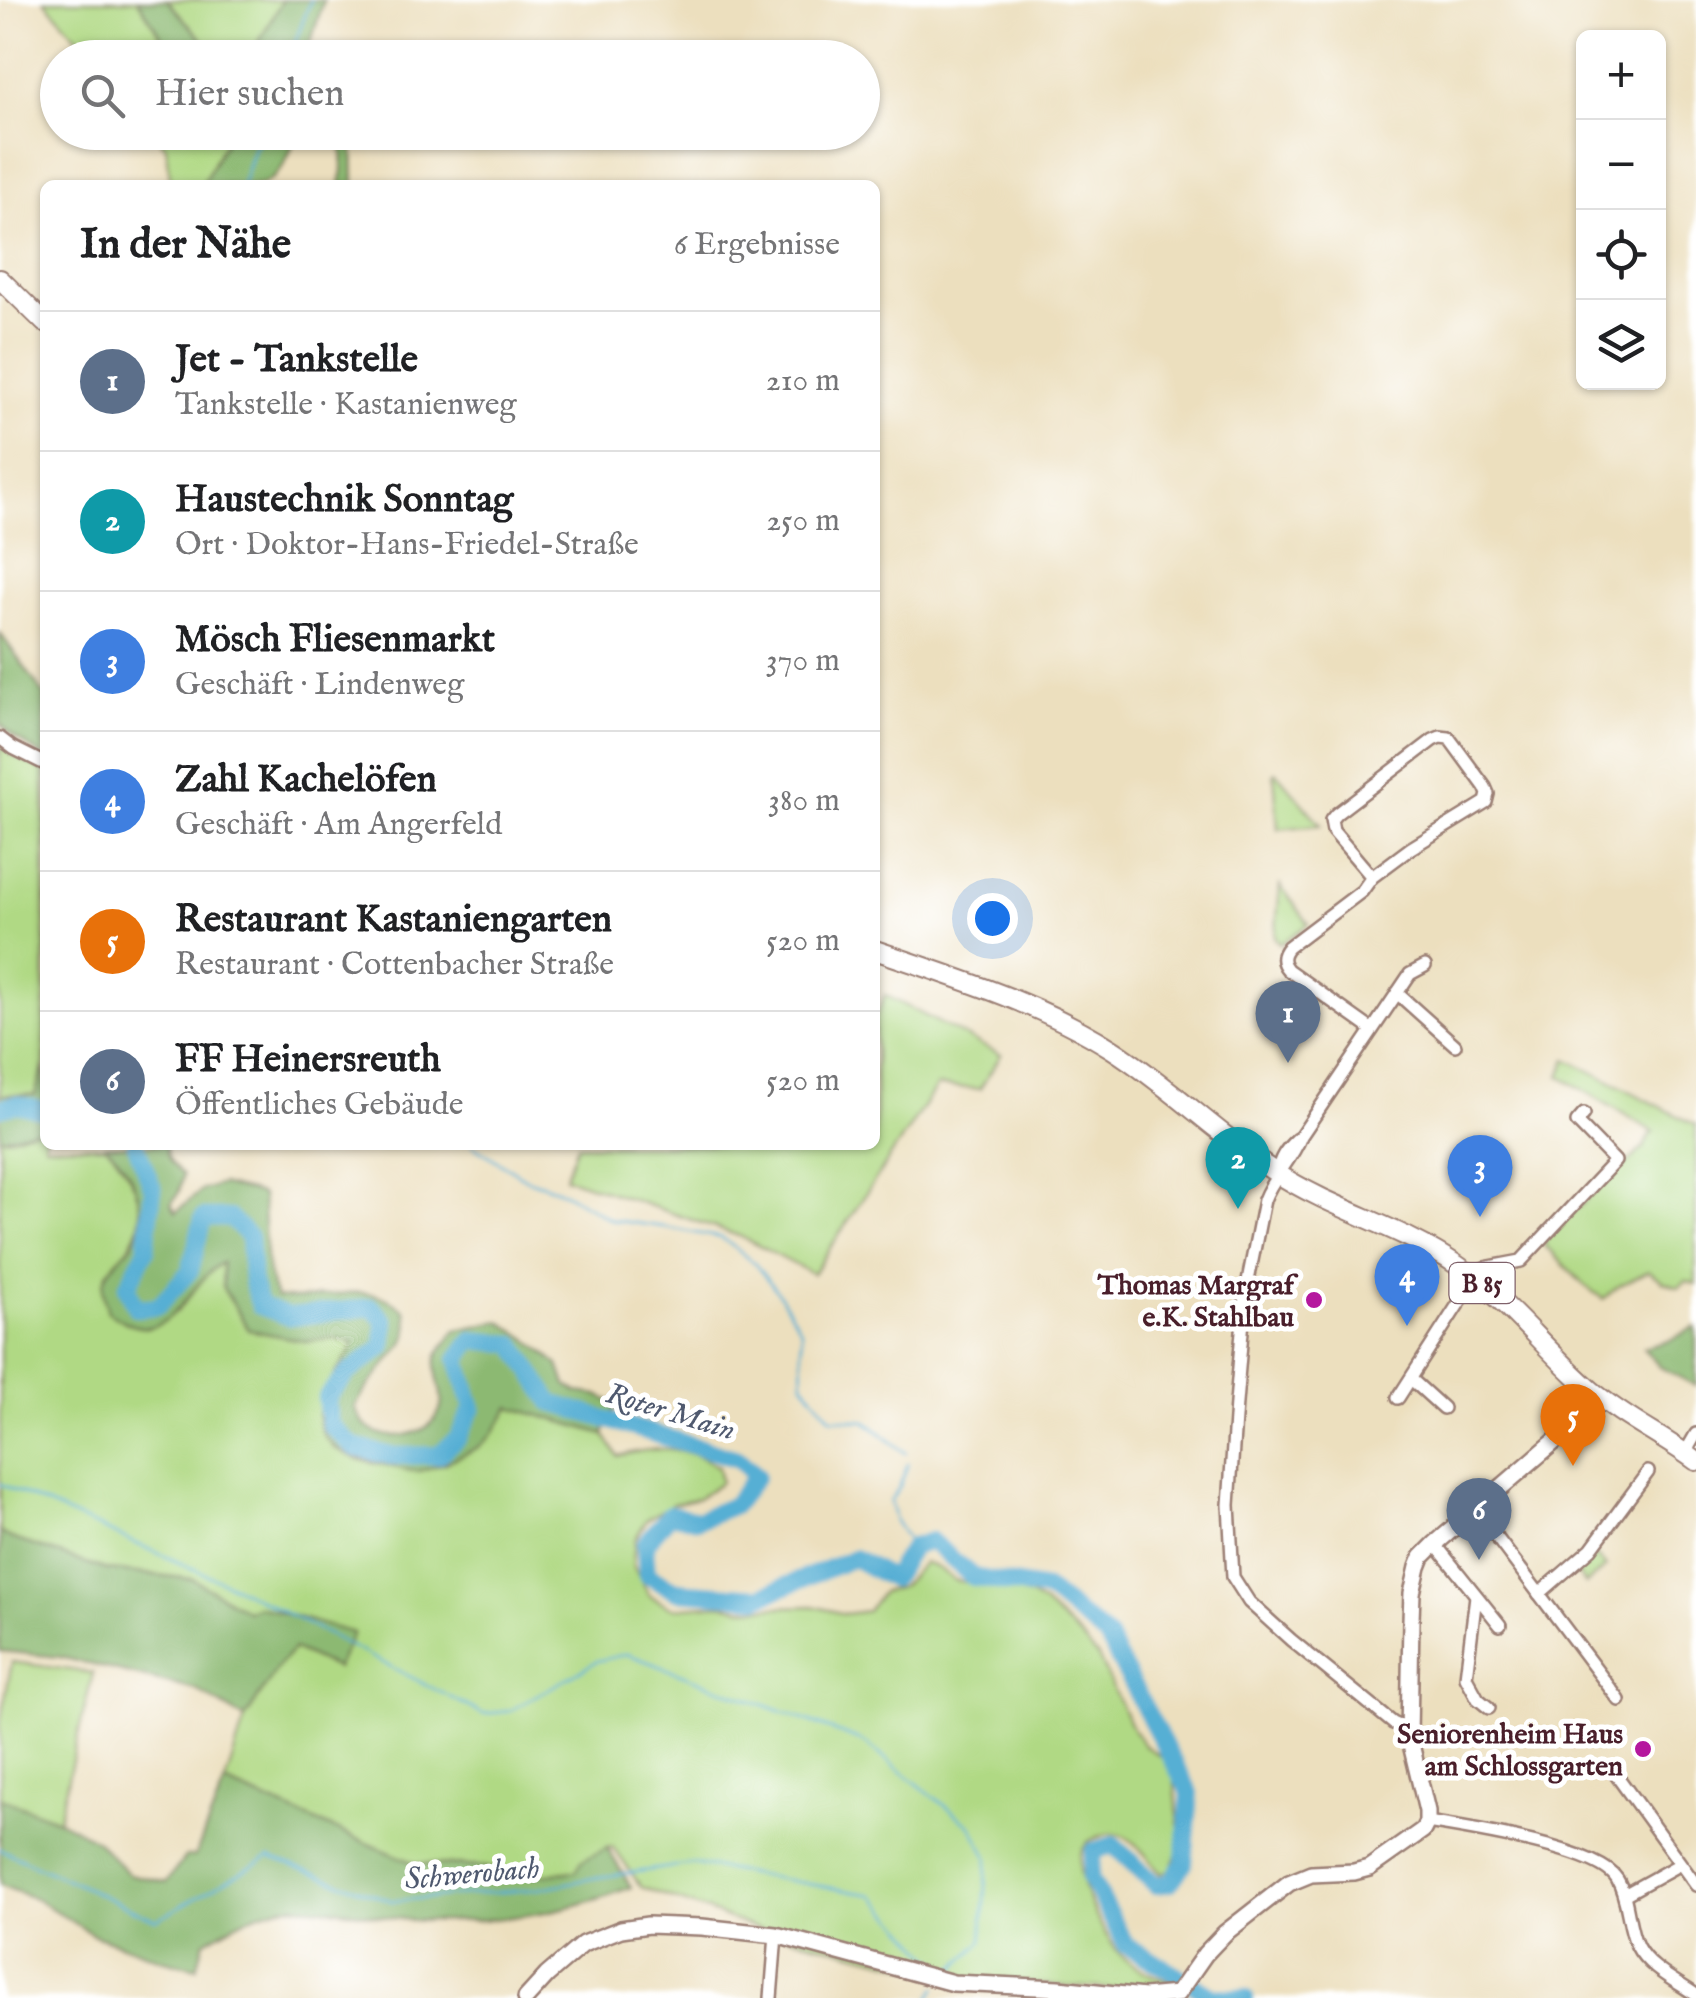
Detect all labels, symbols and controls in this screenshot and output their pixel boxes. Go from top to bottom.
map controls [1576,30,1666,390]
button: + [1576,30,1666,120]
search box [40,40,880,150]
icon: search [75,68,130,123]
text: Hier suchen [155,71,345,119]
button: − [1576,120,1666,210]
button: locate [1576,210,1666,300]
text: In der Nähe [80,219,291,272]
text: 6 Ergebnisse [674,225,840,266]
button: layers [1576,300,1666,390]
text: Jet - Tankstelle [175,337,418,385]
text: 1 [107,361,118,402]
text: 210 m [766,361,840,402]
text: Tankstelle · Kastanienweg [175,385,517,426]
text: Haustechnik Sonntag [175,477,513,525]
text: 2 [105,501,120,542]
text: 250 m [766,501,840,542]
text: Ort · Doktor-Hans-Friedel-Straße [175,525,639,566]
text: Mösch Fliesenmarkt [175,617,495,665]
text: 3 [107,641,118,682]
text: 370 m [766,641,840,682]
text: Geschäft · Lindenweg [175,665,464,706]
text: Zahl Kachelöfen [175,757,437,805]
text: 4 [105,781,120,822]
text: 380 m [768,781,840,822]
text: Geschäft · Am Angerfeld [175,805,502,846]
your location [967,893,1018,944]
text: Restaurant Kastaniengarten [175,897,612,945]
text: 5 [107,921,118,962]
text: 520 m [766,921,840,962]
text: Restaurant · Cottenbacher Straße [175,945,614,986]
pin: 1 [1256,980,1320,1063]
text: FF Heinersreuth [175,1037,441,1085]
text: 6 [106,1061,119,1102]
text: 520 m [766,1061,840,1102]
text: Öffentliches Gebäude [175,1085,463,1126]
pin: 2 [1206,1126,1270,1209]
pin: 3 [1448,1134,1512,1217]
pin: 4 [1374,1244,1440,1326]
road number: B 85 [1450,1263,1514,1303]
place label: Thomas Margraf e.K. Stahlbau [1096,1269,1299,1336]
marker: Thomas Margraf e.K. Stahlbau [1303,1289,1325,1311]
water label: Roter Main [601,1375,739,1451]
pin: 5 [1540,1384,1606,1466]
pin: 6 [1446,1478,1512,1560]
place label: Seniorenheim Haus am Schlossgarten [1397,1718,1623,1785]
marker: Seniorenheim Haus am Schlossgarten [1632,1738,1654,1760]
water label: Schwerobach [403,1850,542,1900]

